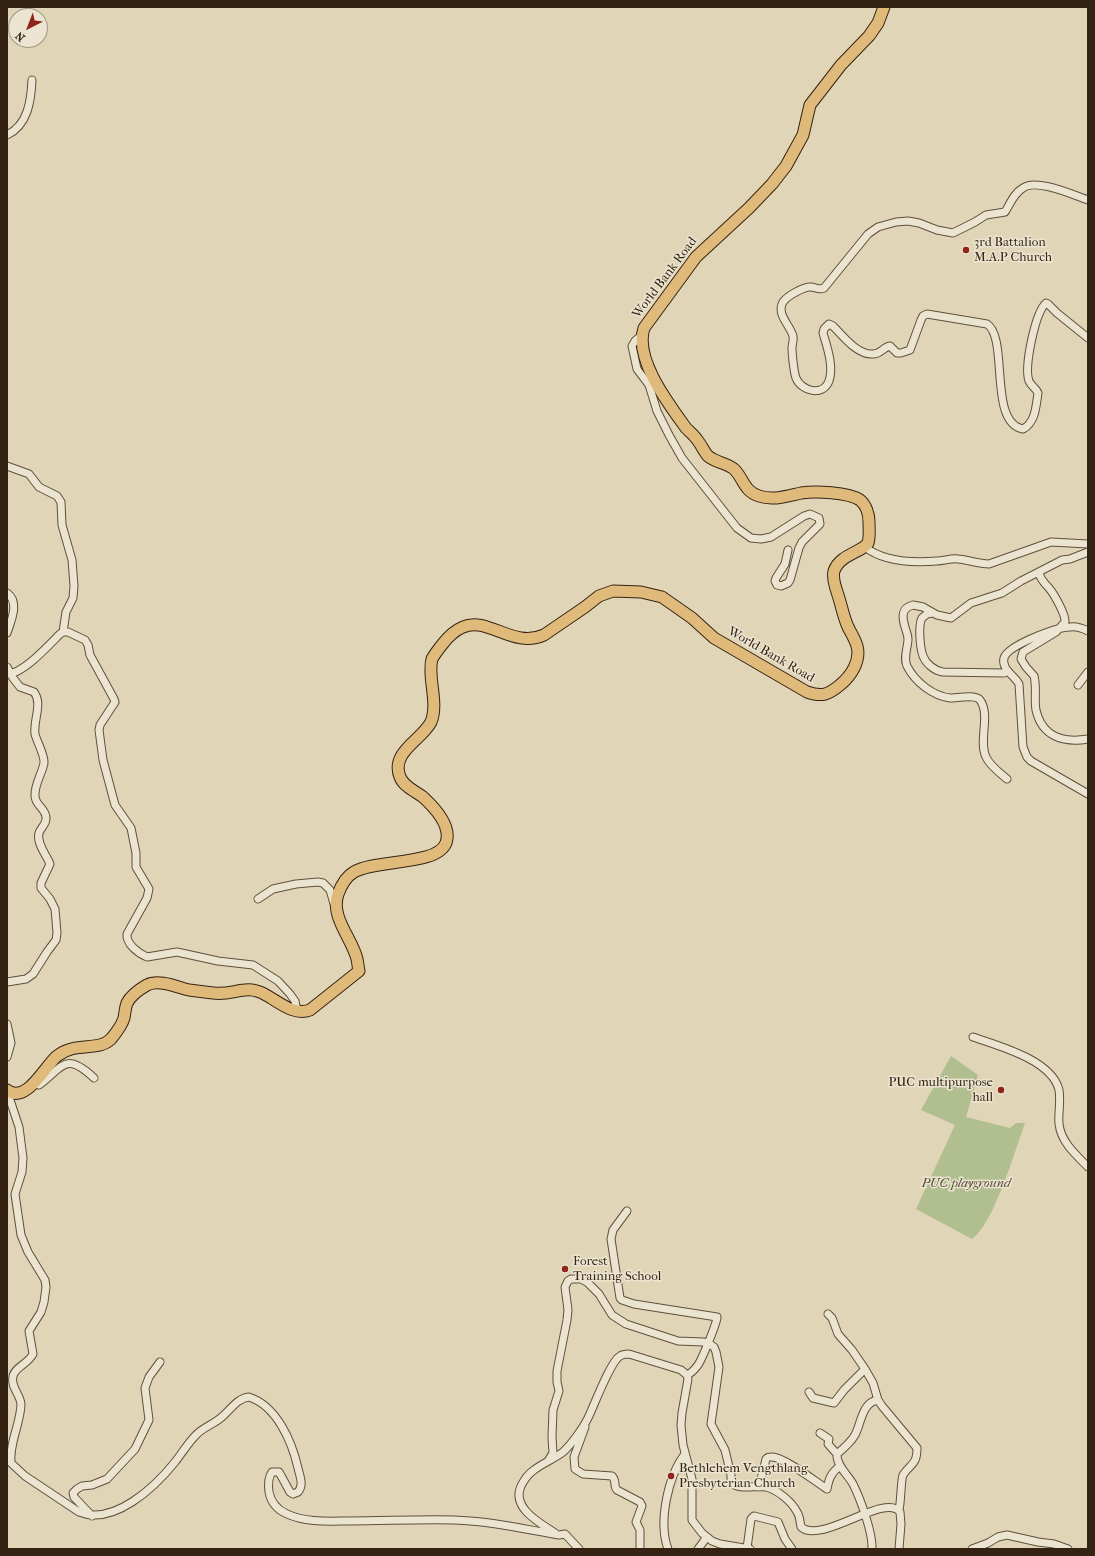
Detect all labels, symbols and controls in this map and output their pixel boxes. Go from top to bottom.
north arrow [8,8,48,48]
text: N [13,29,28,44]
street label: World Bank Road [629,234,701,322]
place label: 3rd Battalion M.A.P Church [974,235,1052,266]
marker: 3rd Battalion M.A.P Church [961,245,971,255]
street label: World Bank Road [725,624,817,686]
place label: PUC multipurpose hall [888,1075,993,1106]
marker: PUC multipurpose hall [996,1085,1006,1095]
park label: PUC playground [921,1176,1011,1192]
place label: Forest Training School [573,1254,661,1285]
marker: Forest Training School [560,1264,570,1274]
place label: Bethlehem Vengthlang Presbyterian Church [679,1461,808,1492]
marker: Bethlehem Vengthlang Presbyterian Church [666,1471,676,1481]

